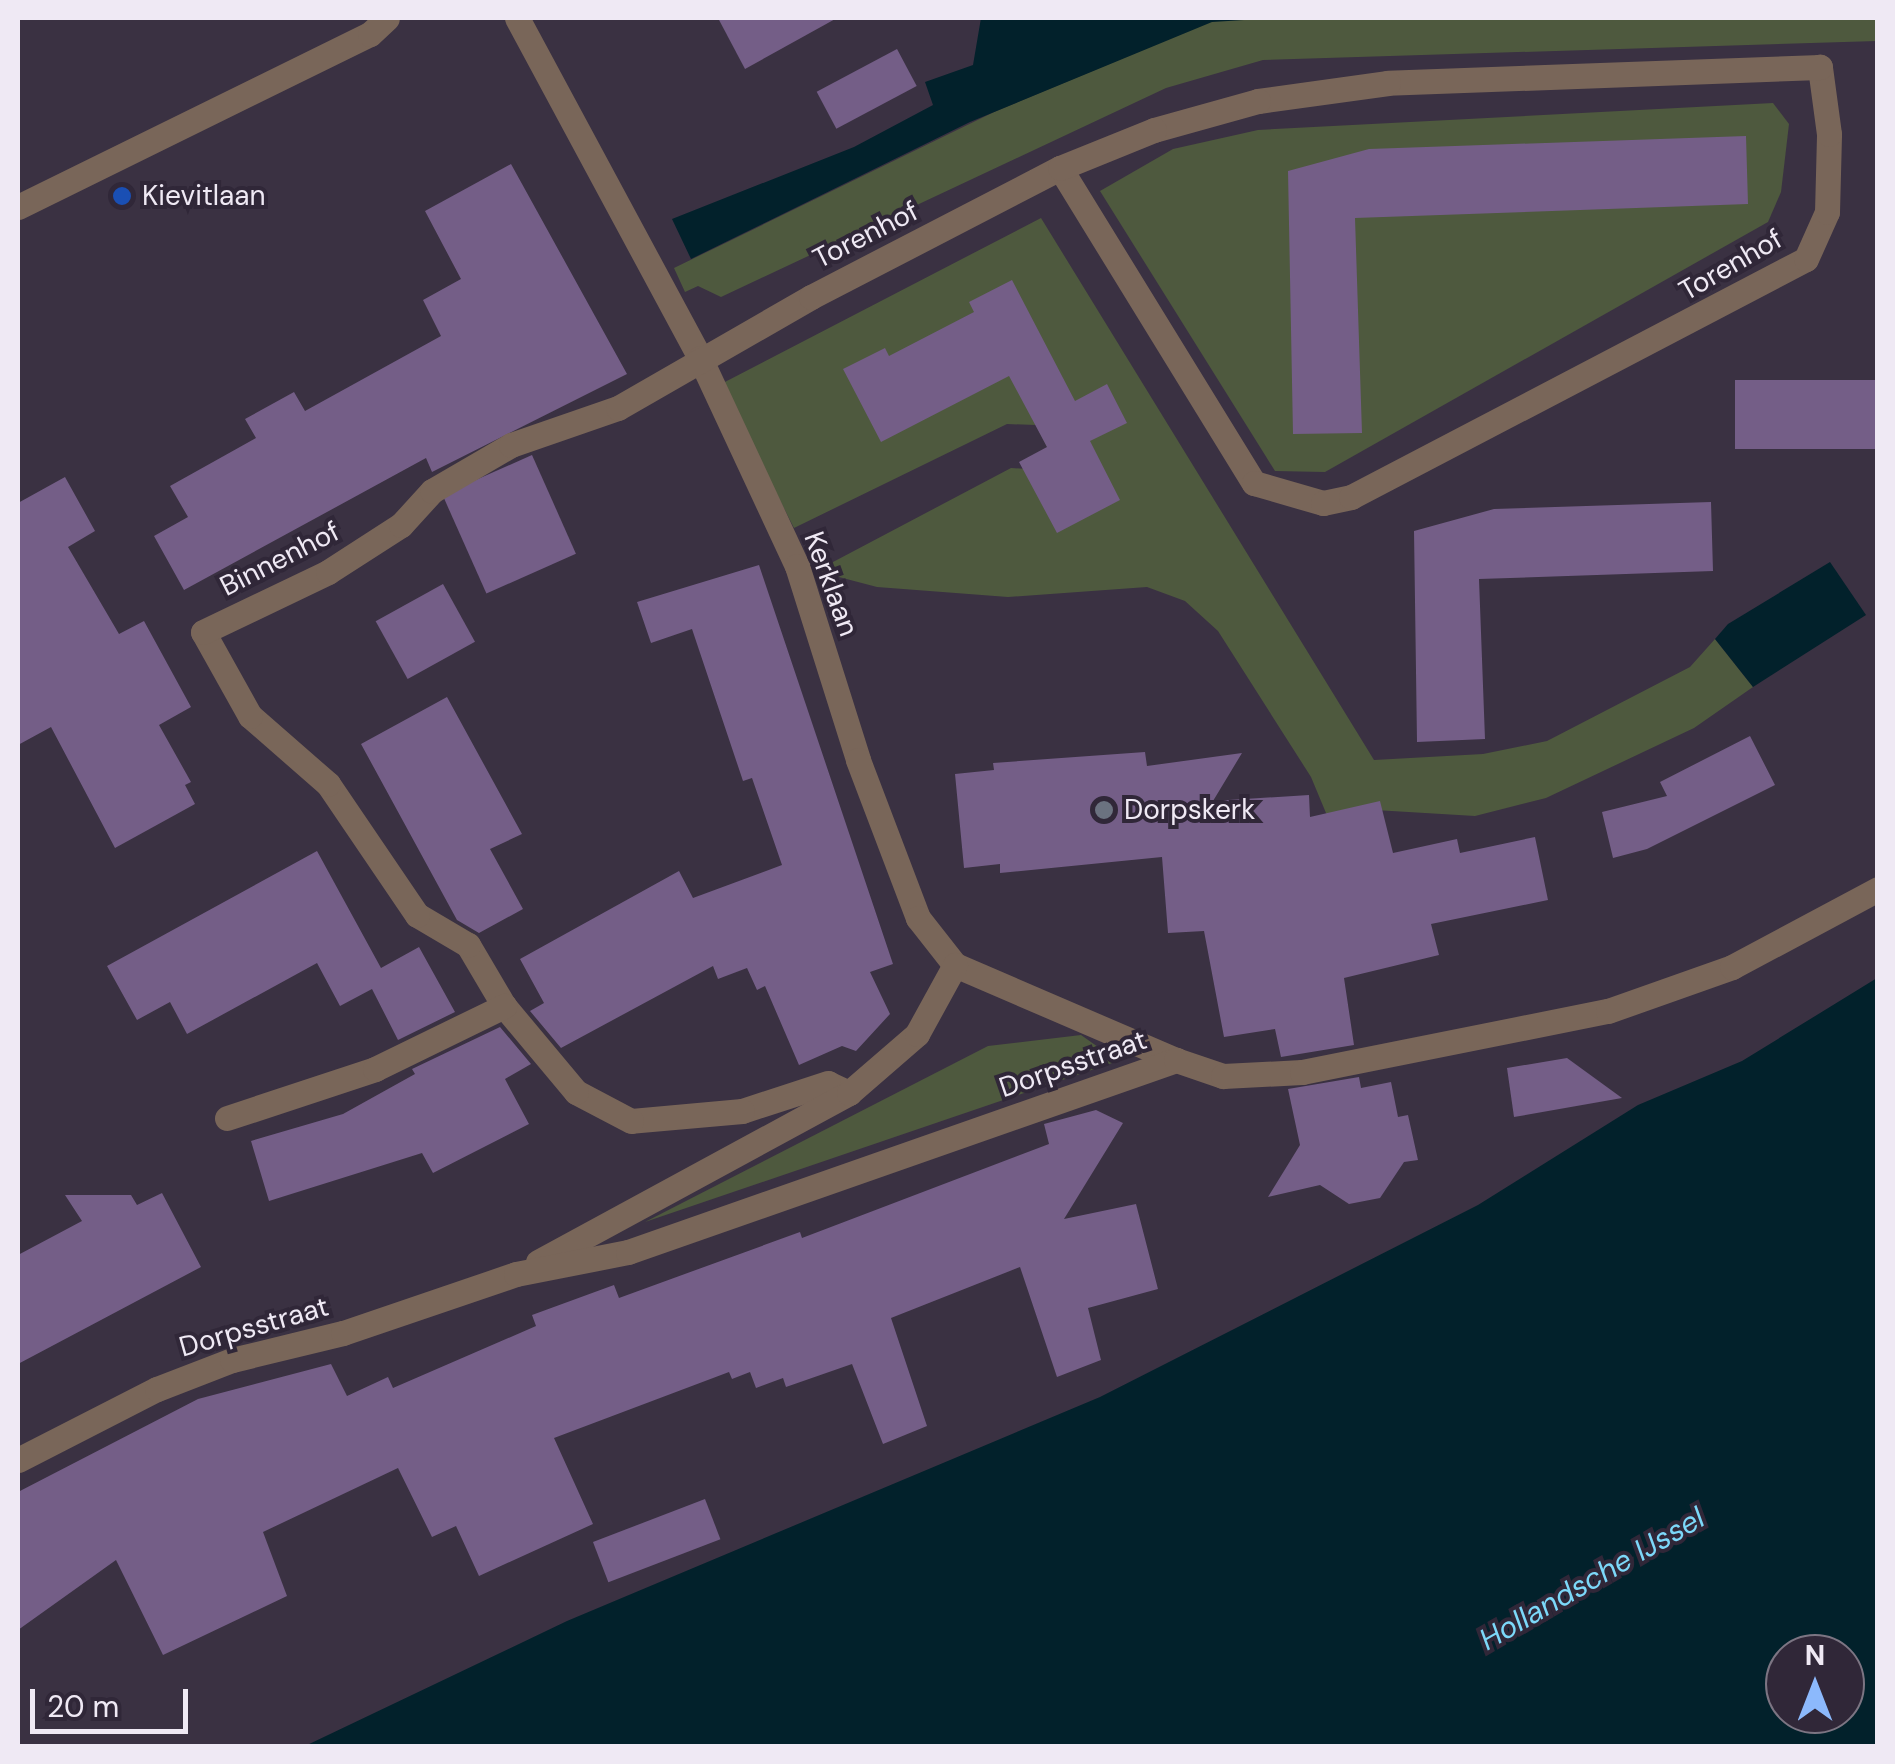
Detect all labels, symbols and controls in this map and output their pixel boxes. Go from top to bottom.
place label: Kievitlaan [142,179,266,213]
marker: Kievitlaan [111,185,133,207]
street label: Torenhof [808,194,924,276]
street label: Torenhof [1673,222,1789,308]
street label: Binnenhof [214,515,346,603]
street label: Kerklaan [797,527,865,641]
place label: Dorpskerk [1124,793,1255,827]
marker: Dorpskerk [1093,799,1115,821]
street label: Dorpsstraat [995,1023,1151,1105]
street label: Dorpsstraat [176,1290,332,1364]
water label: Hollandsche IJssel [1473,1500,1711,1658]
north arrow [1765,1634,1865,1734]
text: N [1805,1637,1825,1674]
scale bar [35,1669,192,1731]
text: 20 m [47,1687,119,1726]

